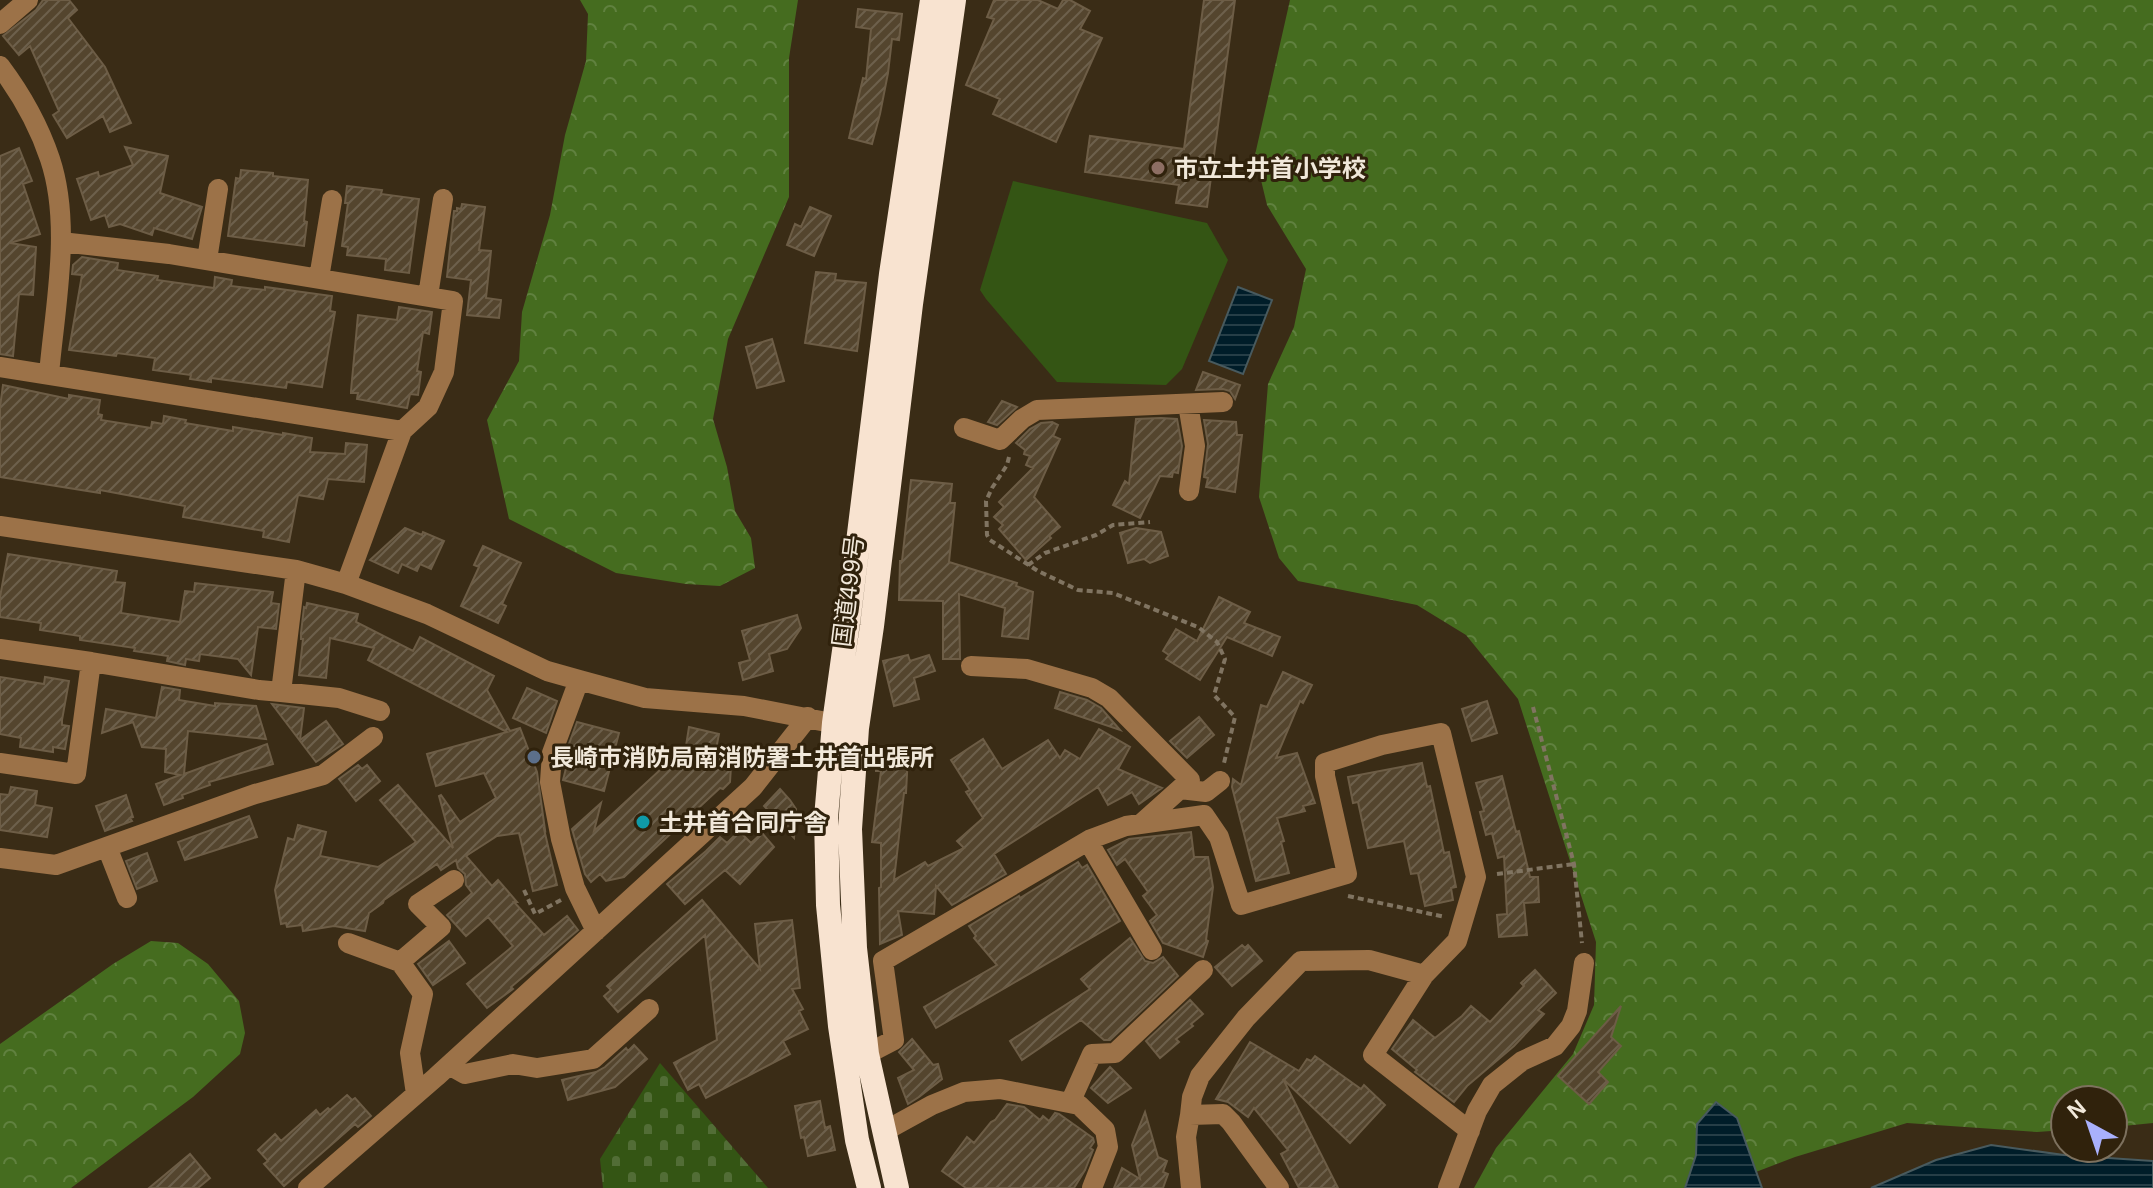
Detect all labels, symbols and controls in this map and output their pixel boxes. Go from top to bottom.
place label: 市立土井首小学校 [1174,155,1366,182]
marker: 市立土井首小学校 [1149,159,1167,177]
street label: 国道499号 [828,534,868,648]
place label: 長崎市消防局南消防署土井首出張所 [550,744,934,771]
marker: 長崎市消防局南消防署土井首出張所 [525,748,543,766]
place label: 土井首合同庁舎 [659,809,827,836]
marker: 土井首合同庁舎 [634,813,652,831]
north arrow [2049,1084,2129,1164]
text: N [2062,1094,2091,1124]

